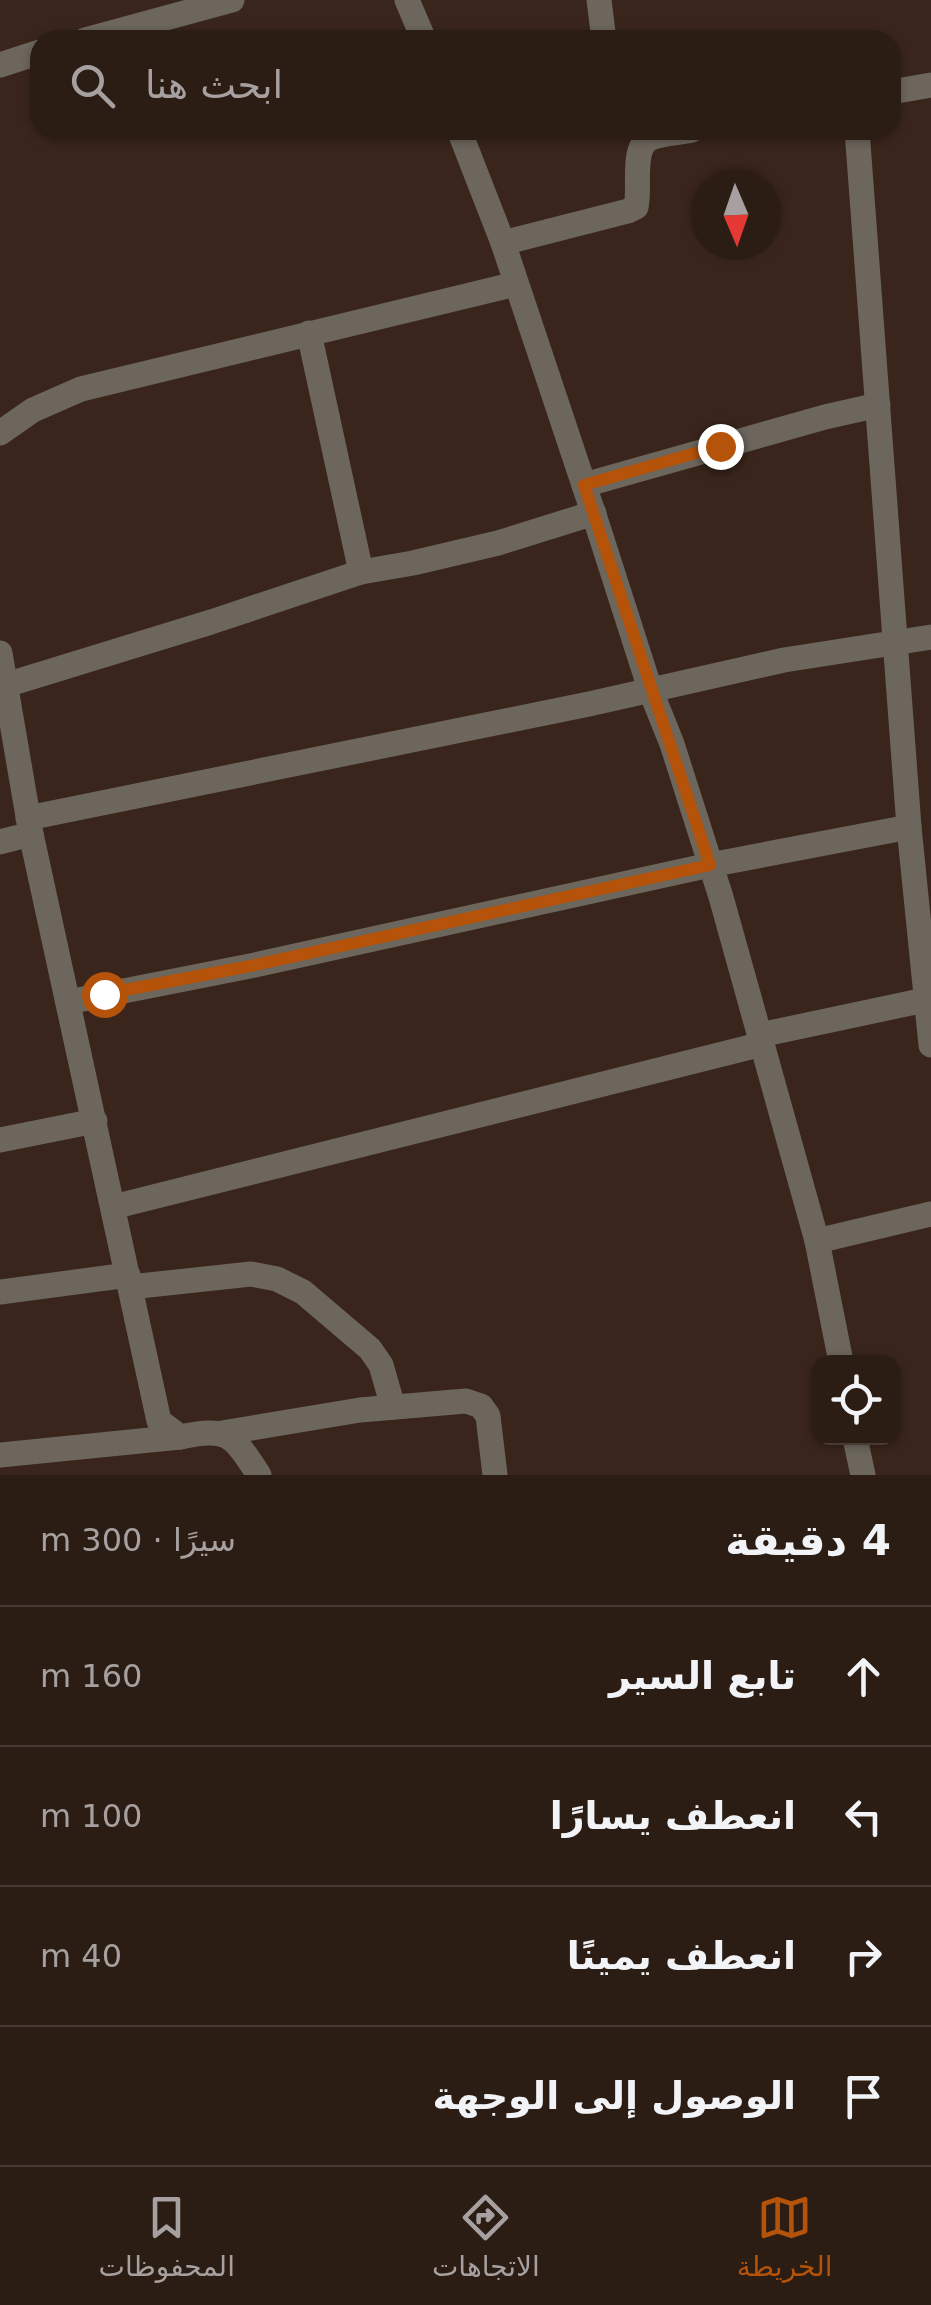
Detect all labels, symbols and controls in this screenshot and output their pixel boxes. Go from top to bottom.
search box [30,30,901,140]
icon: search [65,58,120,113]
text: ابحث هنا [145,63,283,107]
north arrow [691,170,781,260]
route end [698,424,744,470]
route start [82,972,128,1018]
map controls [811,1355,901,1445]
button: locate [811,1355,901,1445]
text: 4 دقيقة [725,1516,891,1565]
text: سيرًا · 300 m [40,1521,236,1559]
icon: ahead [836,1649,891,1704]
text: تابع السير [609,1654,796,1698]
text: 160 m [40,1657,142,1695]
icon: left [836,1789,891,1844]
text: انعطف يسارًا [550,1794,796,1838]
text: 100 m [40,1797,142,1835]
icon: right [836,1929,891,1984]
text: انعطف يمينًا [567,1934,796,1978]
text: 40 m [40,1937,122,1975]
icon: arrive [836,2069,891,2124]
text: الوصول إلى الوجهة [433,2074,796,2118]
tab: المحفوظات [99,2190,235,2283]
tab: الاتجاهات [432,2190,540,2283]
tab: الخريطة [737,2190,832,2283]

